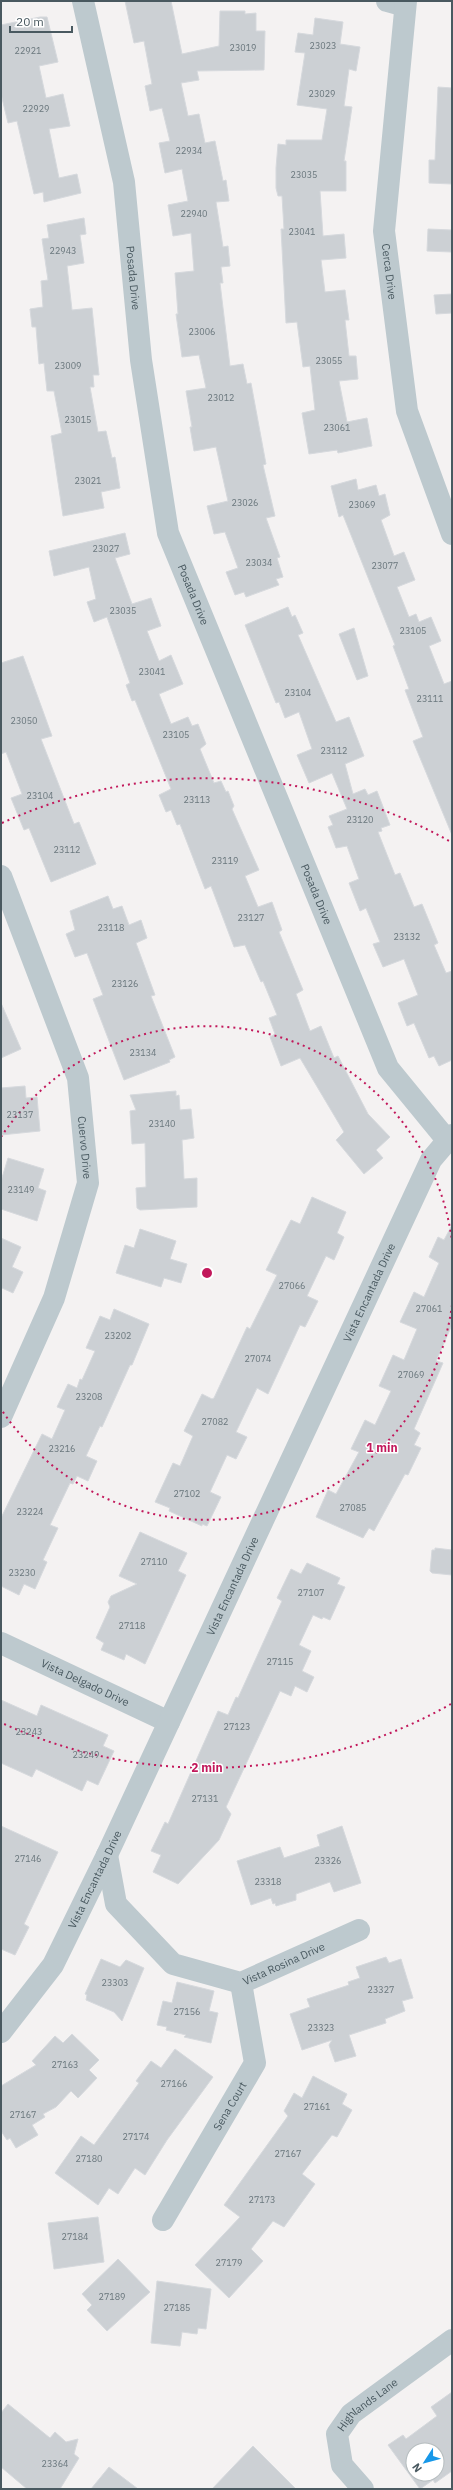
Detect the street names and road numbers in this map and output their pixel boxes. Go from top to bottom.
street label: Cerca Drive [379,243,400,301]
street label: Posada Drive [123,245,143,311]
street label: Posada Drive [175,562,212,627]
street label: Posada Drive [298,862,335,927]
street label: Cuervo Drive [75,1116,95,1180]
street label: Vista Encantada Drive [340,1241,398,1344]
street label: Vista Encantada Drive [203,1534,261,1638]
street label: Vista Delgado Drive [39,1656,132,1709]
street label: Vista Encantada Drive [65,1828,125,1931]
street label: Vista Rosina Drive [240,1939,327,1988]
street label: Sena Court [210,2079,250,2133]
street label: Highlands Lane [334,2375,400,2434]

